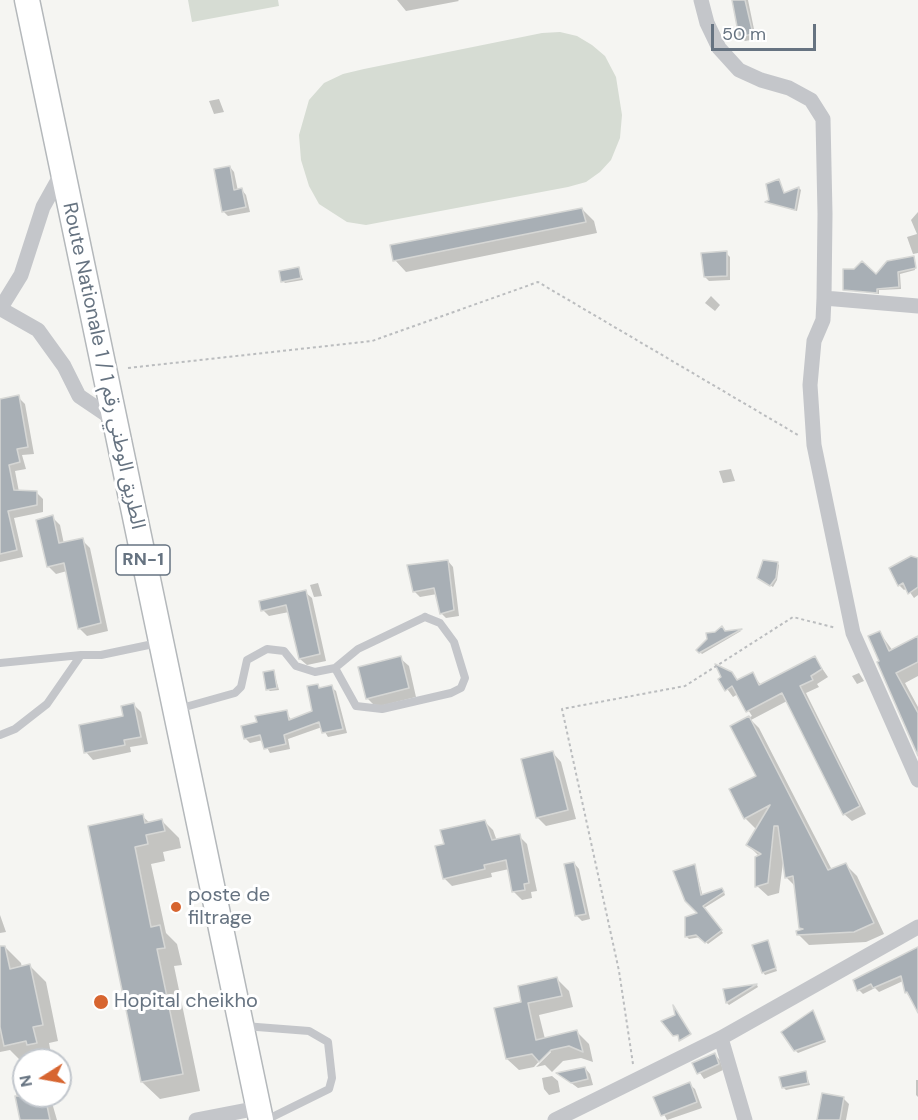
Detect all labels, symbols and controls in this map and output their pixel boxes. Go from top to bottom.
scale bar [714,12,819,50]
text: 50 m [722,22,766,46]
street label: Route Nationale 1 / الطريق الوطني رقم 1 [57,201,149,531]
road number: RN-1 [116,545,170,575]
place label: poste de filtrage [188,884,270,931]
marker: poste de filtrage [169,900,183,914]
place label: Hopital cheikho [114,990,258,1014]
marker: Hopital cheikho [92,993,110,1011]
north arrow [12,1048,72,1108]
text: N [14,1073,37,1089]

